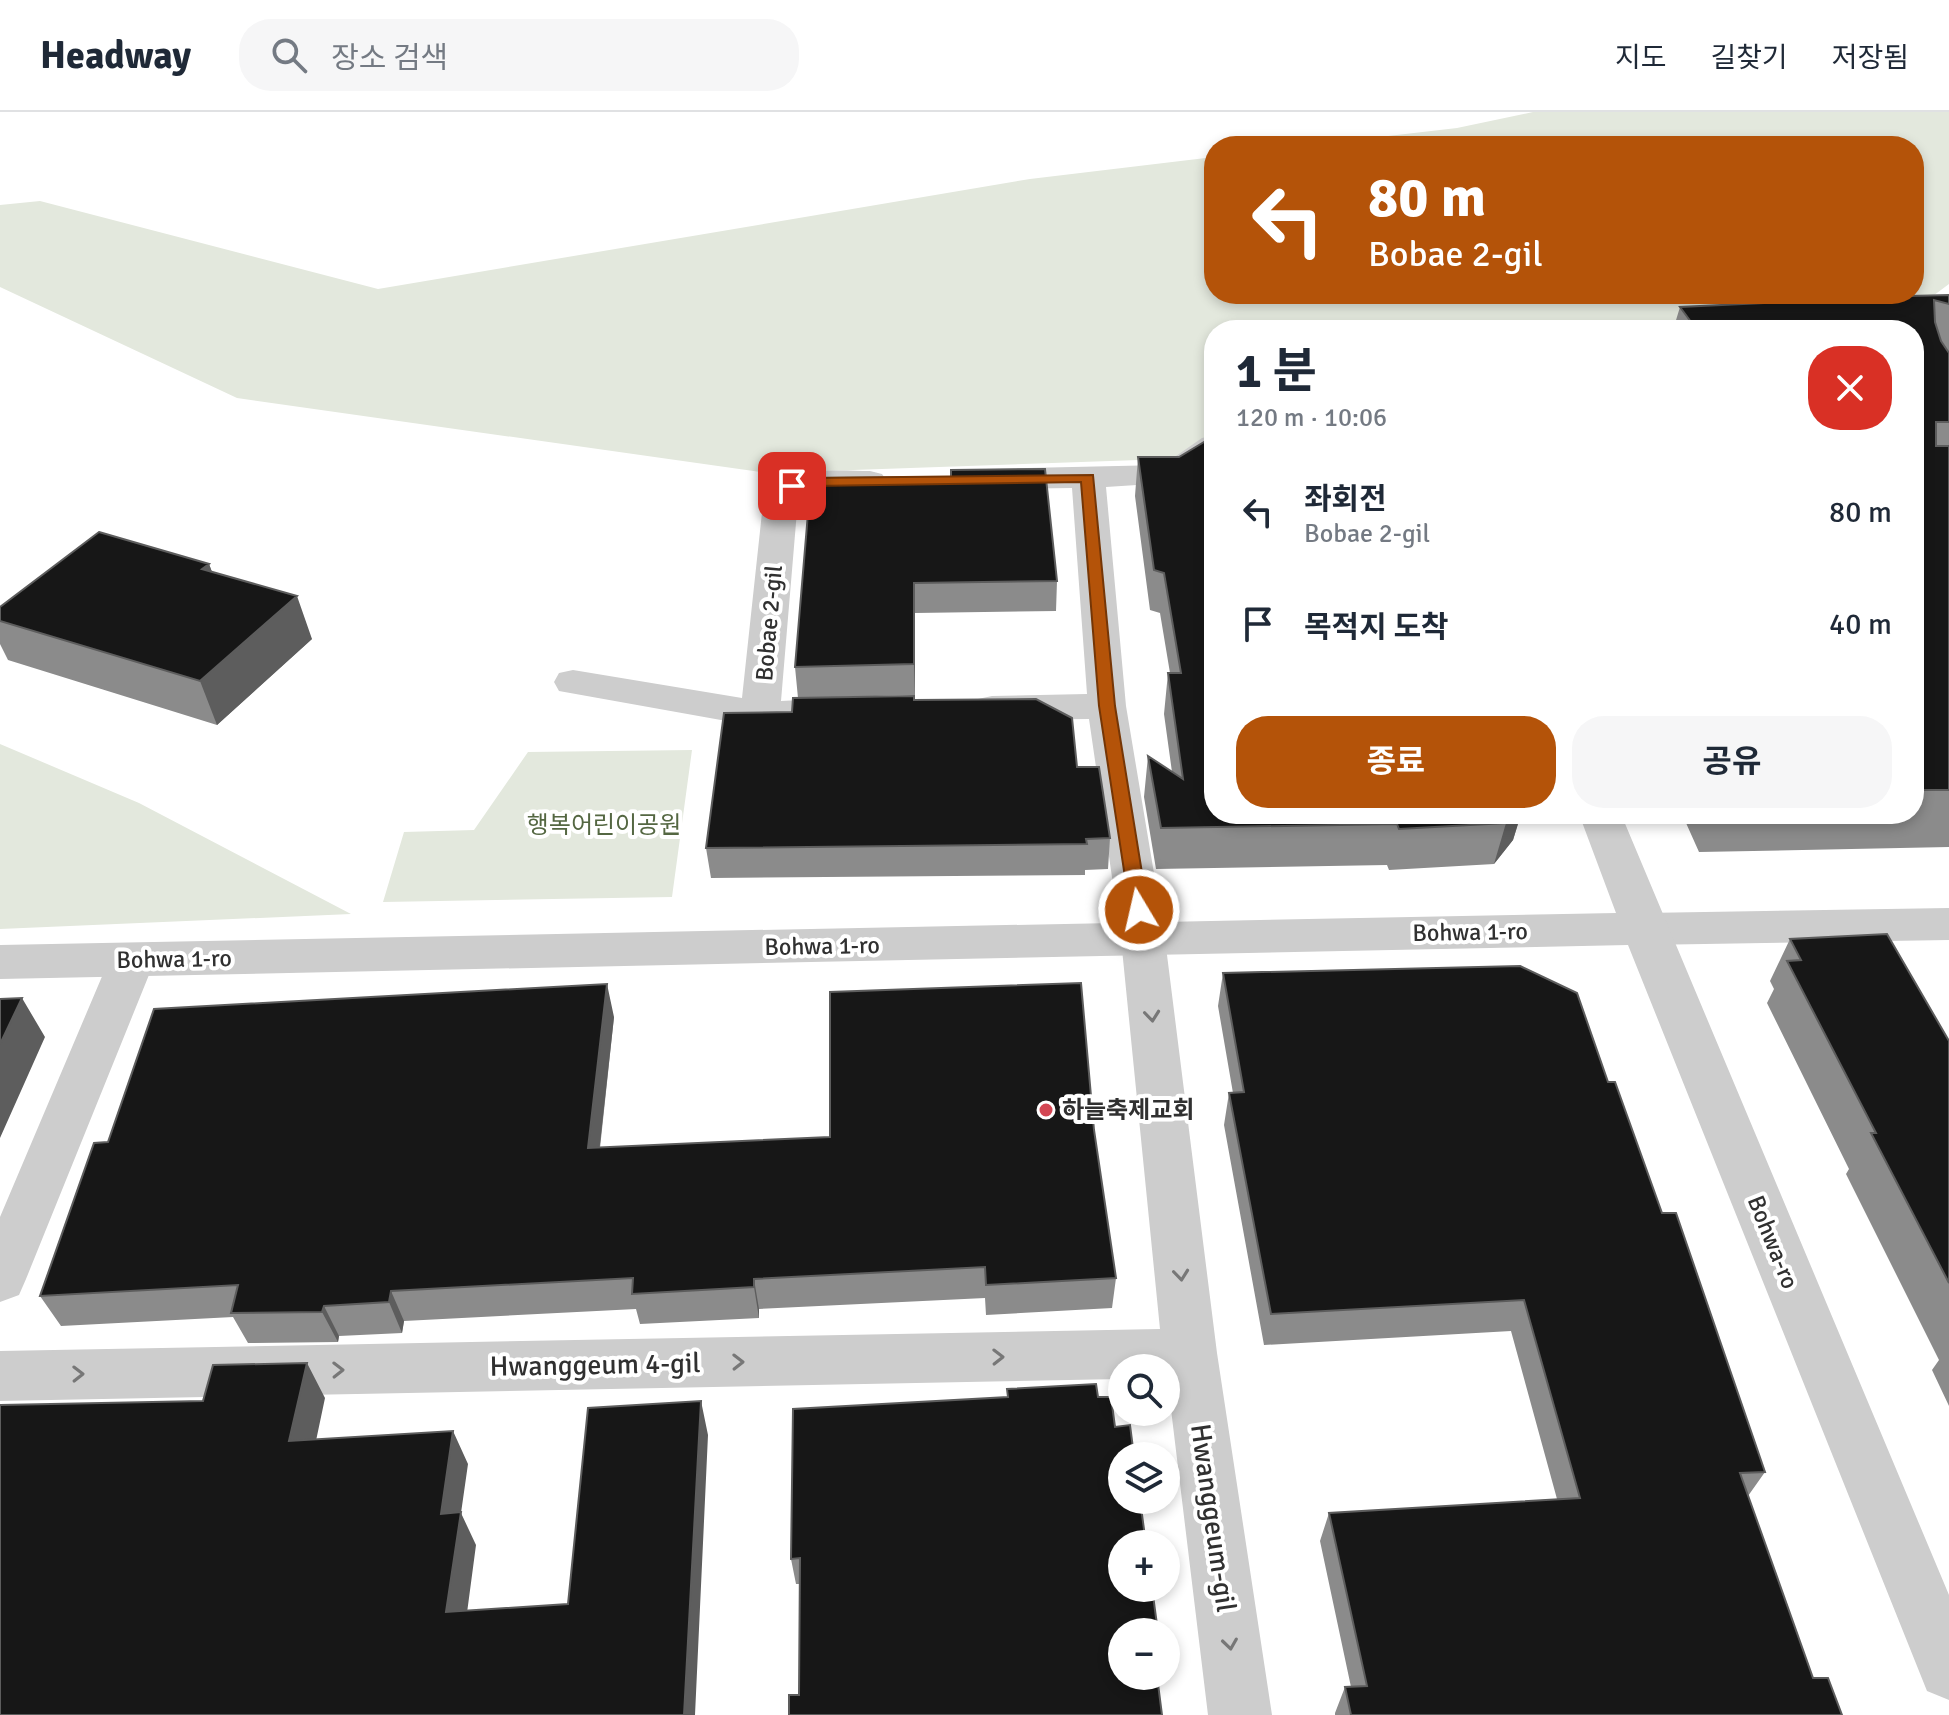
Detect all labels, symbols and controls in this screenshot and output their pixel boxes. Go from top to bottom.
search box [239,19,799,91]
text: Headway [40,32,191,79]
icon: search [267,33,311,77]
text: 장소 검색 [331,40,448,77]
text: 지도 [1615,41,1666,75]
text: 길찾기 [1710,41,1788,75]
text: 저장됨 [1832,41,1909,75]
text: 80 m [1368,163,1486,232]
icon: left [1236,168,1340,272]
text: Bobae 2-gil [1368,232,1543,277]
text: 1 분 [1236,342,1317,401]
button: close [1808,346,1892,430]
text: 120 m · 10:06 [1236,402,1387,434]
pin [758,452,826,520]
icon: arrive [770,464,814,508]
text: 좌회전 [1304,481,1387,518]
icon: left [1236,490,1280,534]
text: 80 m [1829,494,1892,531]
text: Bobae 2-gil [1304,518,1430,550]
street label: Bobae 2-gil [749,564,789,682]
icon: arrive [1236,602,1280,646]
text: 40 m [1829,606,1892,643]
text: 목적지 도착 [1304,609,1449,646]
button: 종료 [1236,716,1556,808]
button: 공유 [1572,716,1892,808]
park label: 행복어린이공원 [527,810,681,840]
position arrow [1097,868,1181,952]
street label: Bohwa 1-ro [1412,916,1528,948]
street label: Bohwa 1-ro [764,930,880,962]
street label: Bohwa 1-ro [116,943,232,975]
one-way arrow [1143,1010,1160,1023]
place label: 하늘축제교회 [1062,1095,1194,1125]
marker: 하늘축제교회 [1037,1101,1055,1119]
street label: Bohwa-ro [1741,1191,1805,1293]
one-way arrow [1173,1269,1190,1282]
street label: Hwanggeum 4-gil [489,1346,701,1384]
one-way arrow [992,1348,1005,1366]
one-way arrow [732,1353,745,1371]
map controls [1108,1354,1180,1690]
button: search [1108,1354,1180,1426]
one-way arrow [332,1361,345,1378]
one-way arrow [72,1366,85,1383]
street label: Hwanggeum-gil [1183,1422,1243,1614]
button: layers [1108,1442,1180,1514]
button: + [1108,1530,1180,1602]
button: − [1108,1618,1180,1690]
one-way arrow [1221,1637,1238,1650]

